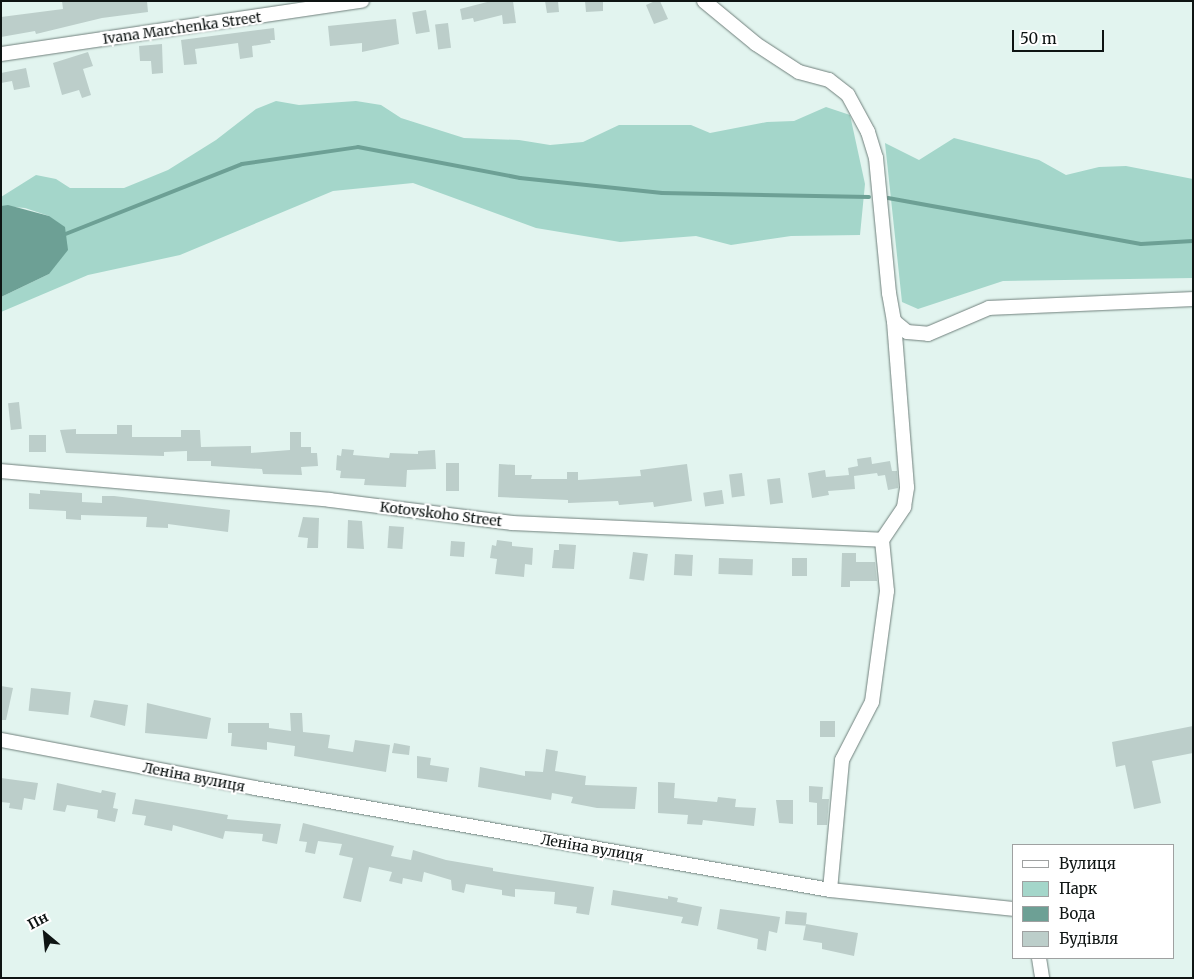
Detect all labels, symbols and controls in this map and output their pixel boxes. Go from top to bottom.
street label: Ivana Marchenka Street [102,9,262,47]
scale bar [1014,20,1106,52]
text: 50 m [1020,29,1057,48]
street label: Kotovskoho Street [379,498,503,530]
street label: Леніна вулиця [142,759,246,795]
street label: Леніна вулиця [540,831,644,865]
legend [1012,844,1174,959]
text: Вулиця [1059,854,1116,873]
text: Парк [1059,879,1097,898]
text: Вода [1059,904,1095,923]
text: Пн [24,908,51,934]
north arrow [20,909,70,959]
text: Будівля [1059,929,1118,948]

